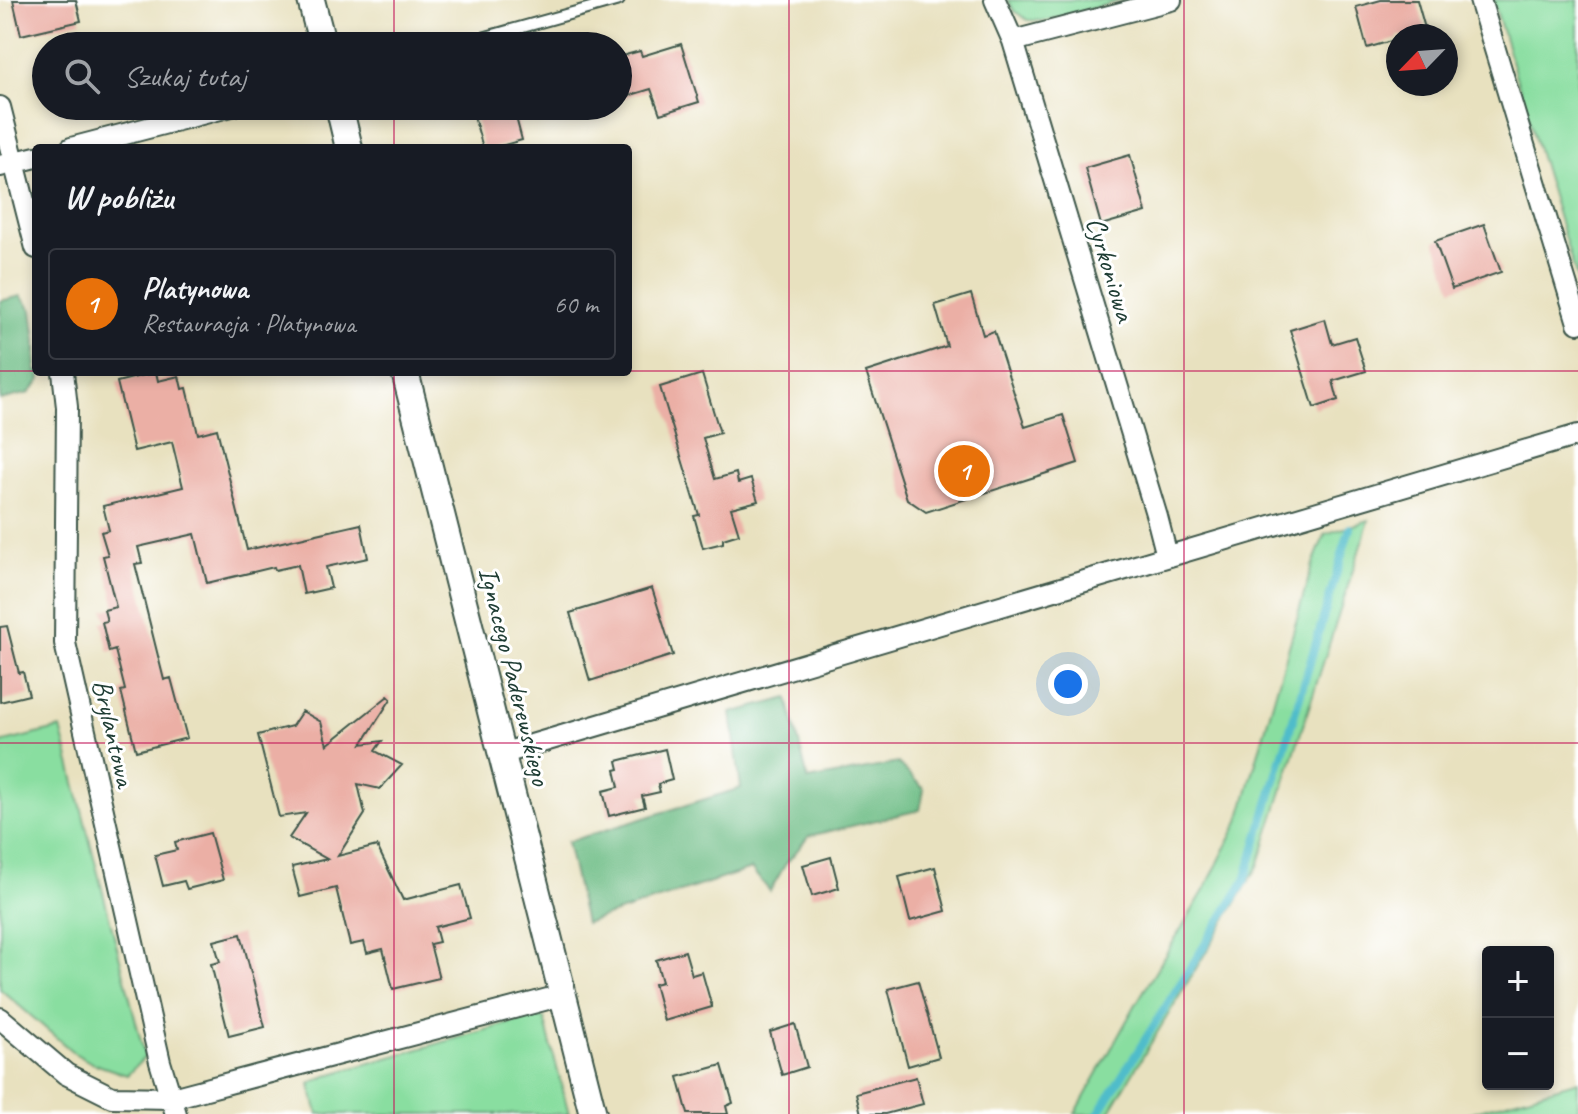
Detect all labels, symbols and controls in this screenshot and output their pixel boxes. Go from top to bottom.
north arrow [1386,24,1458,96]
search box [32,32,632,120]
icon: search [60,54,104,98]
text: Szukaj tutaj [124,57,246,95]
text: W pobliżu [64,175,173,218]
street label: Cyrkoniowa [1079,213,1144,327]
text: Platynowa [142,269,248,307]
text: 1 [86,288,98,321]
text: 60 m [554,288,598,321]
text: Restauracja · Platynowa [142,307,355,340]
pin: 1 [938,441,990,501]
street label: Ignacego Paderewskiego [471,563,560,791]
your location [1048,664,1088,704]
street label: Brylantowa [85,676,144,792]
map controls [1482,946,1554,1090]
button: + [1482,946,1554,1018]
button: − [1482,1018,1554,1090]

